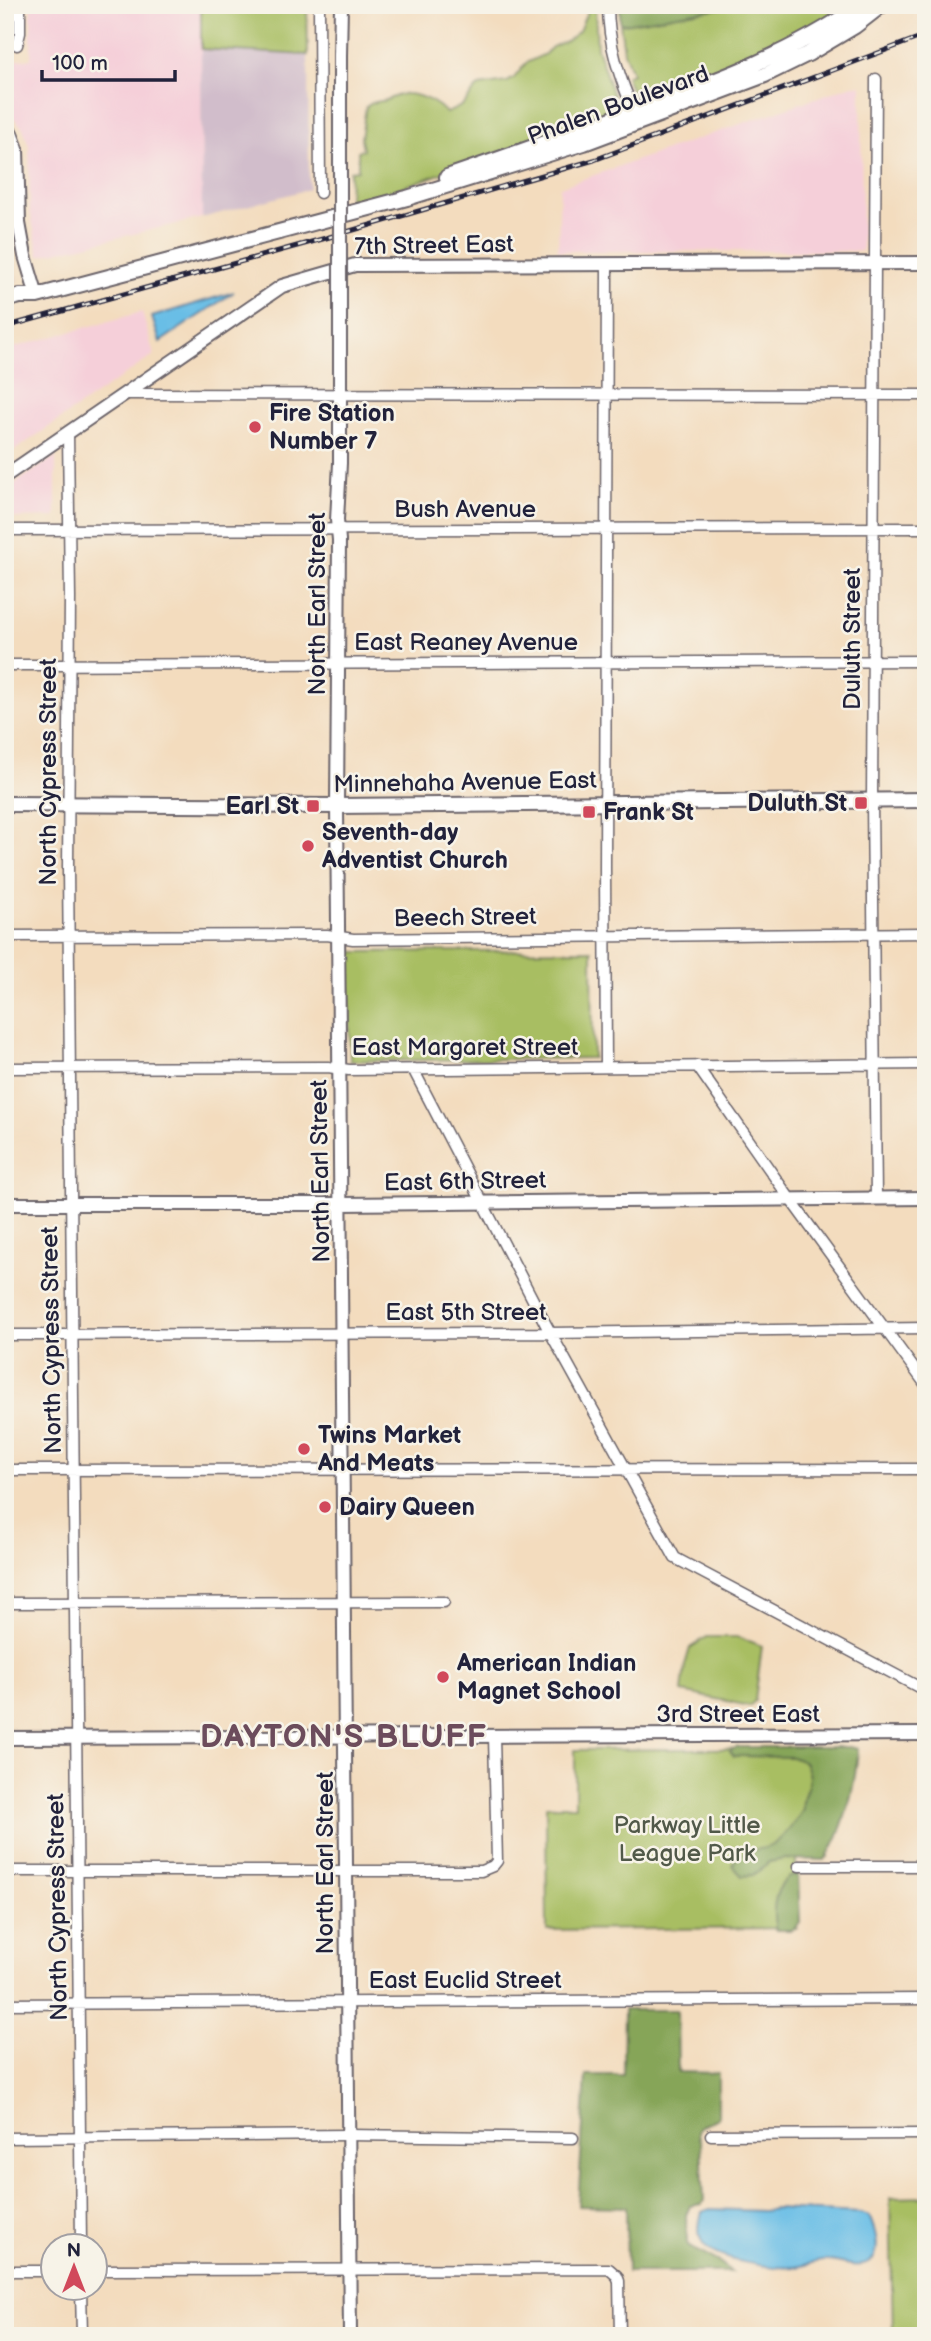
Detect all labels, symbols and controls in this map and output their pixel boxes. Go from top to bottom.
scale bar [42,38,175,82]
text: 100 m [52,51,108,76]
street label: Phalen Boulevard [524,59,713,152]
street label: 7th Street East [354,230,515,261]
place label: Fire Station Number 7 [269,399,395,456]
marker: Fire Station Number 7 [247,419,263,435]
street label: Bush Avenue [394,495,536,524]
street label: North Earl Street [303,512,332,696]
street label: Duluth Street [838,567,867,710]
street label: East Reaney Avenue [354,628,578,657]
street label: North Cypress Street [34,658,63,886]
street label: Minnehaha Avenue East [333,766,598,799]
place label: Duluth St [747,789,847,818]
place label: Earl St [225,792,299,821]
marker: Duluth St [853,795,869,811]
marker: Earl St [305,798,321,814]
place label: Frank St [603,798,694,827]
marker: Frank St [581,804,597,820]
place label: Seventh-day Adventist Church [321,818,508,875]
marker: Seventh-day Adventist Church [300,838,316,854]
street label: Beech Street [393,902,537,933]
street label: East Margaret Street [352,1033,579,1062]
street label: North Earl Street [304,1079,337,1263]
street label: East 6th Street [384,1166,547,1197]
street label: North Cypress Street [35,1225,68,1454]
street label: East 5th Street [385,1298,547,1327]
place label: Twins Market And Meats [317,1421,461,1478]
marker: Twins Market And Meats [296,1441,312,1457]
place label: Dairy Queen [339,1493,475,1522]
marker: Dairy Queen [317,1499,333,1515]
place label: American Indian Magnet School [456,1649,636,1706]
marker: American Indian Magnet School [435,1669,451,1685]
street label: 3rd Street East [656,1700,820,1729]
district label: DAYTON'S BLUFF [200,1718,488,1757]
street label: North Earl Street [311,1771,340,1955]
street label: North Cypress Street [41,1792,74,2021]
park label: Parkway Little League Park [614,1811,761,1868]
street label: East Euclid Street [368,1966,562,1995]
north arrow [38,2232,108,2302]
text: N [67,2240,81,2263]

